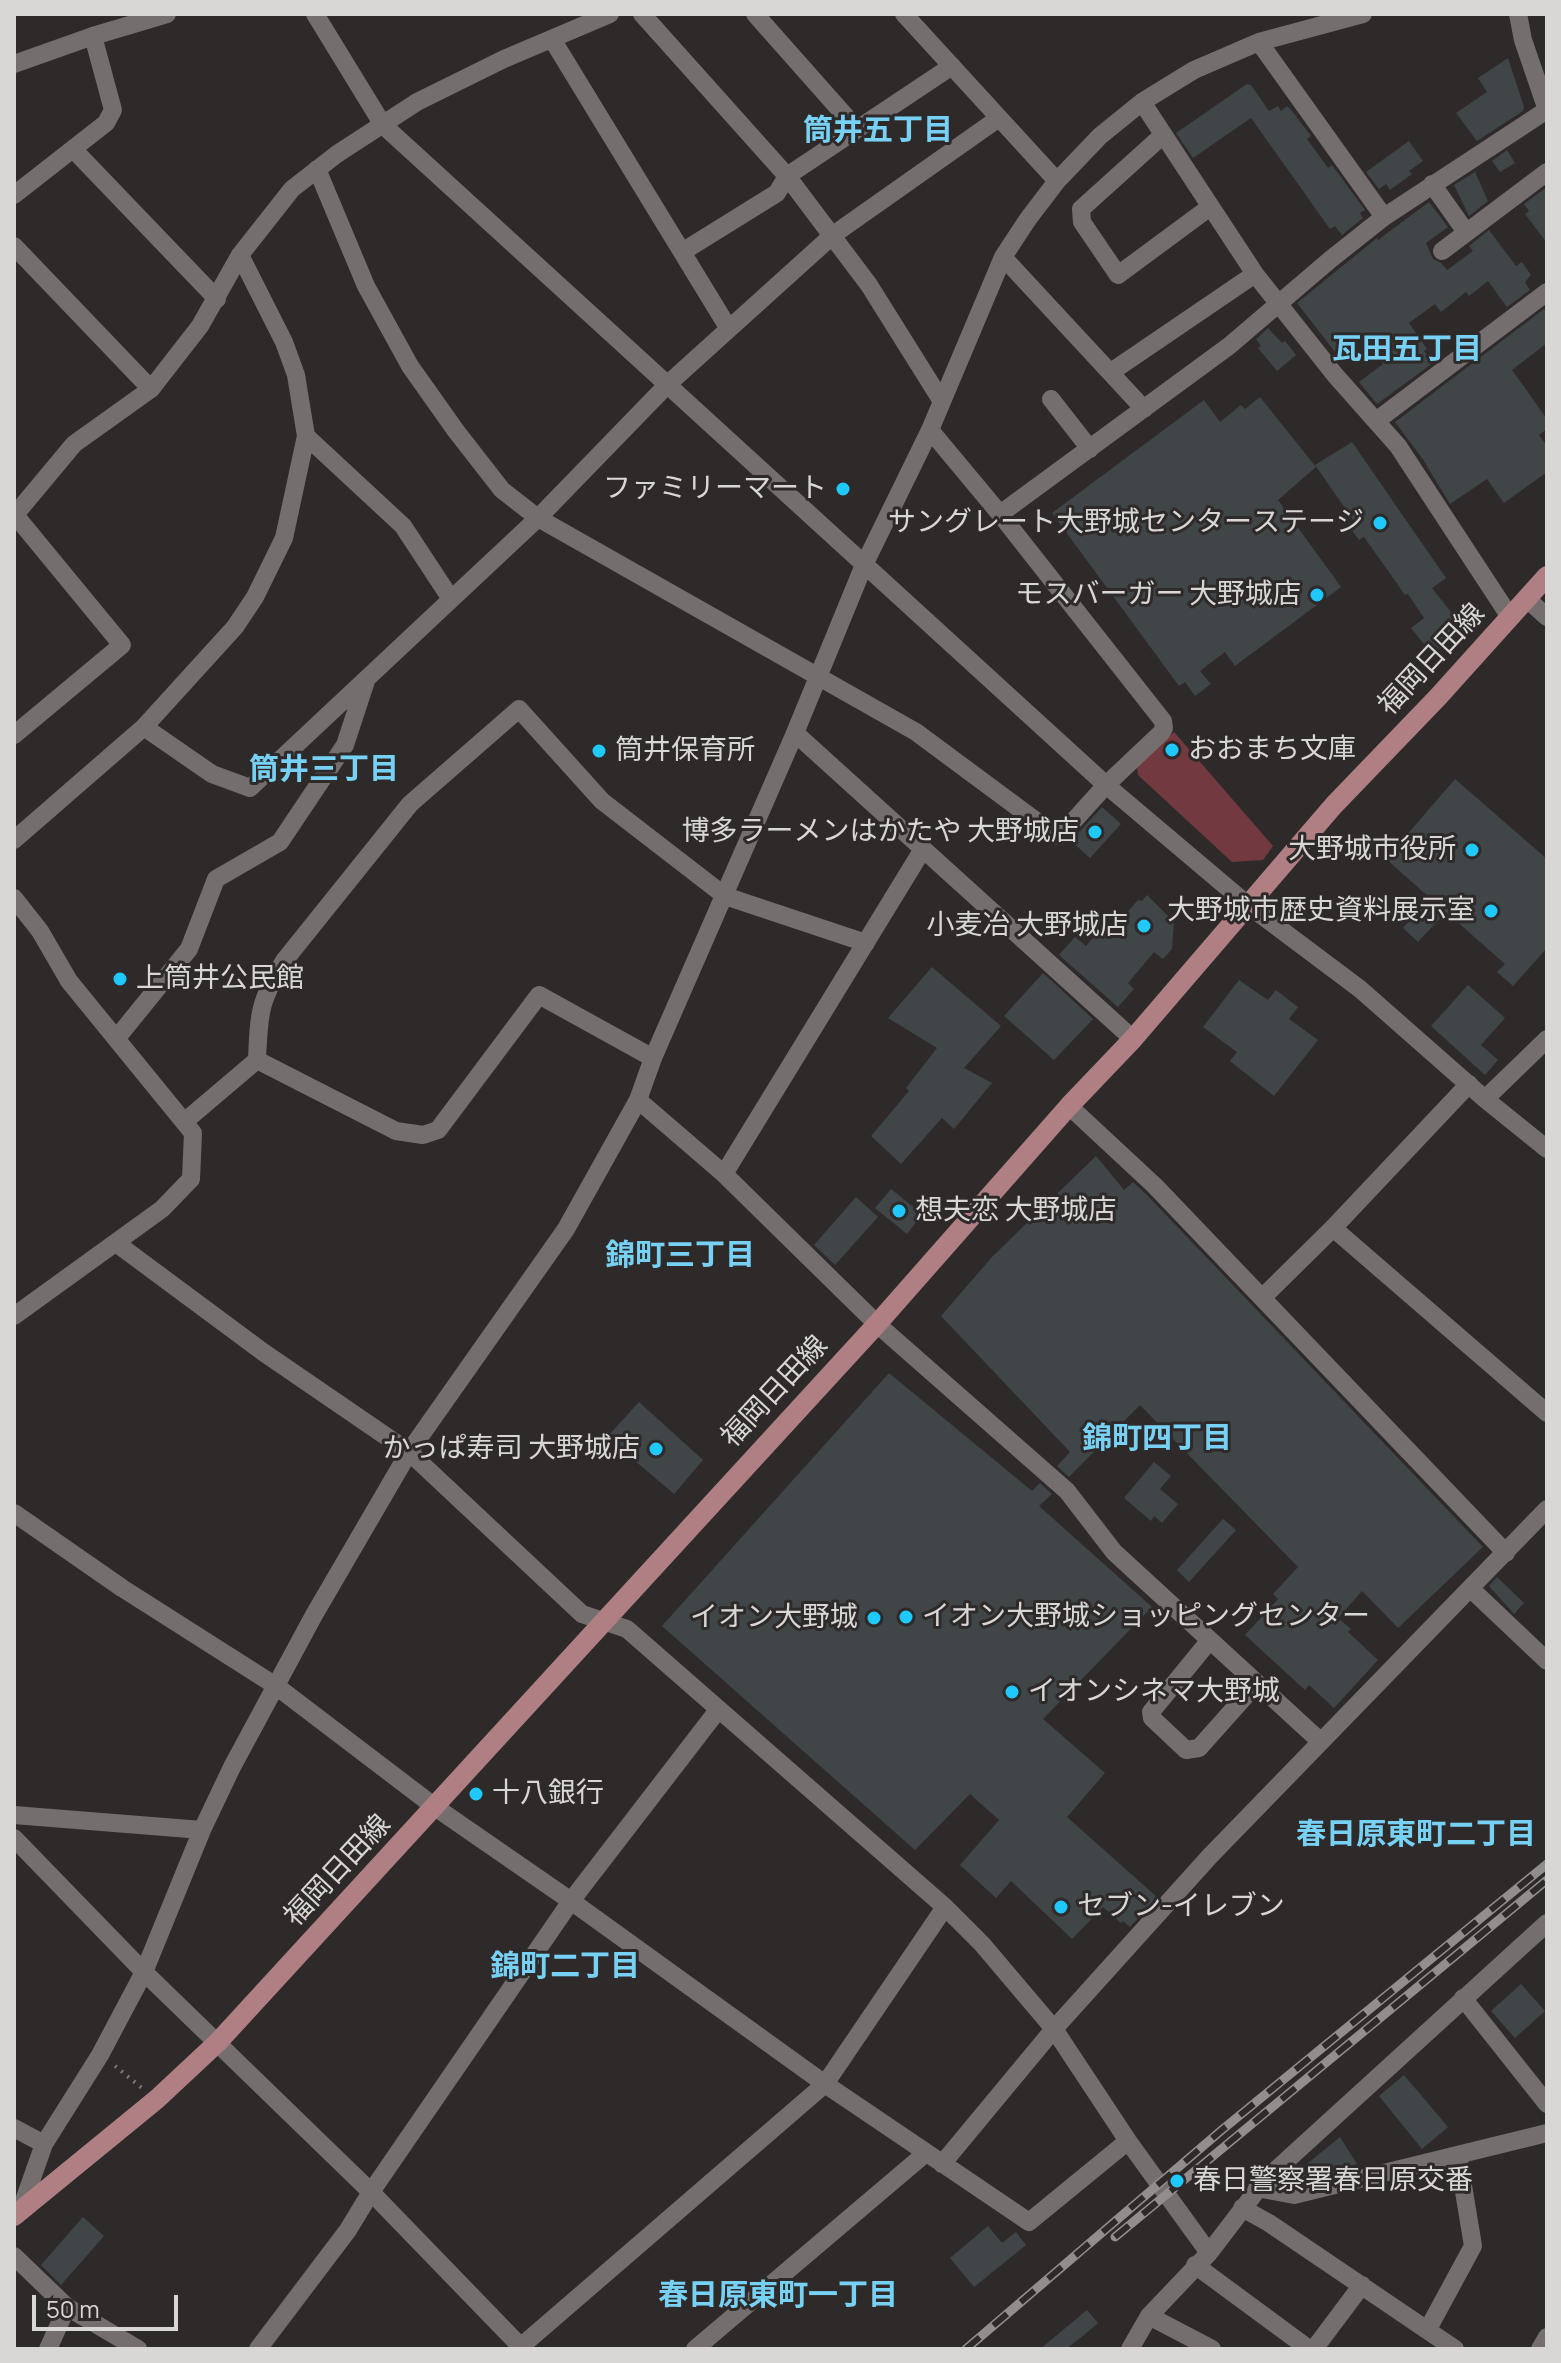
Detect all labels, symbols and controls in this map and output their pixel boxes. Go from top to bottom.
district label: 筒井五丁目 [803,114,953,150]
district label: 瓦田五丁目 [1332,333,1482,369]
place label: ファミリーマート [603,472,827,506]
marker: ファミリーマート [834,480,852,498]
place label: サングレート大野城センターステージ [888,506,1364,540]
marker: サングレート大野城センターステージ [1371,514,1389,532]
place label: モスバーガー 大野城店 [1015,578,1301,612]
marker: モスバーガー 大野城店 [1308,586,1326,604]
street label: 福岡日田線 [1372,597,1492,723]
place label: おおまち文庫 [1188,733,1356,767]
place label: 筒井保育所 [615,734,755,768]
marker: おおまち文庫 [1163,741,1181,759]
marker: 筒井保育所 [590,742,608,760]
district label: 筒井三丁目 [249,753,399,789]
place label: 博多ラーメンはかたや 大野城店 [681,815,1079,849]
marker: 博多ラーメンはかたや 大野城店 [1086,823,1104,841]
place label: 大野城市役所 [1288,833,1456,867]
marker: 大野城市役所 [1463,841,1481,859]
place label: 大野城市歴史資料展示室 [1167,894,1475,928]
marker: 大野城市歴史資料展示室 [1482,902,1500,920]
place label: 小麦冶 大野城店 [926,909,1128,943]
marker: 小麦冶 大野城店 [1135,917,1153,935]
place label: 上筒井公民館 [136,962,304,996]
marker: 上筒井公民館 [111,970,129,988]
place label: 想夫恋 大野城店 [915,1194,1117,1228]
marker: 想夫恋 大野城店 [890,1202,908,1220]
district label: 錦町三丁目 [605,1239,755,1275]
street label: 福岡日田線 [715,1329,835,1455]
district label: 錦町四丁目 [1082,1422,1232,1458]
place label: かっぱ寿司 大野城店 [382,1432,640,1466]
marker: かっぱ寿司 大野城店 [647,1440,665,1458]
place label: イオン大野城ショッピングセンター [922,1600,1370,1634]
place label: イオン大野城 [690,1601,858,1635]
marker: イオン大野城ショッピングセンター [897,1608,915,1626]
marker: イオン大野城 [865,1609,883,1627]
place label: イオンシネマ大野城 [1028,1675,1280,1709]
marker: イオンシネマ大野城 [1003,1683,1021,1701]
place label: 十八銀行 [492,1777,604,1811]
marker: 十八銀行 [467,1785,485,1803]
street label: 福岡日田線 [278,1808,398,1934]
district label: 春日原東町二丁目 [1296,1818,1536,1854]
place label: セブン-イレブン [1077,1890,1285,1924]
marker: セブン-イレブン [1052,1898,1070,1916]
district label: 錦町二丁目 [490,1950,640,1986]
place label: 春日警察署春日原交番 [1193,2164,1473,2198]
marker: 春日警察署春日原交番 [1168,2172,1186,2190]
scale bar [36,2279,182,2329]
district label: 春日原東町一丁目 [658,2279,898,2315]
text: 50 m [46,2292,100,2325]

